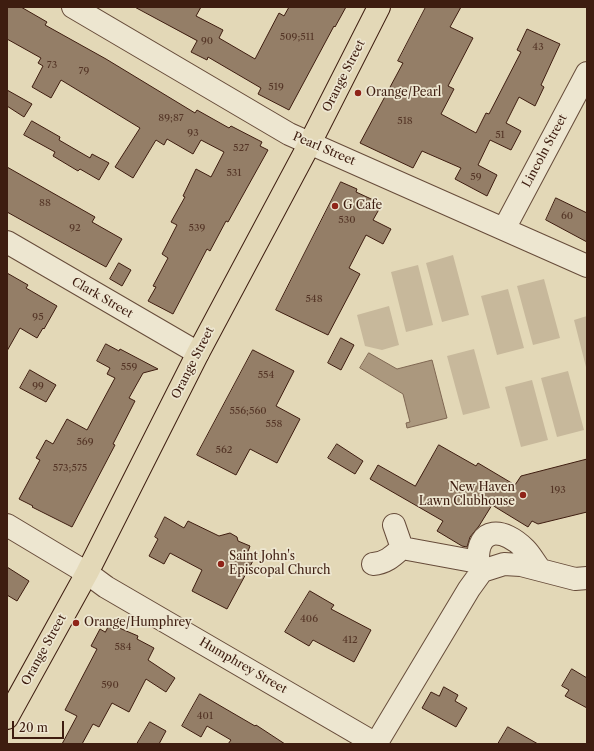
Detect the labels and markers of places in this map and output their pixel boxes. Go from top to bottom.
place label: Orange/Pearl [366,86,441,100]
marker: Orange/Pearl [353,88,363,98]
place label: G Cafe [343,199,382,213]
marker: G Cafe [330,201,340,211]
place label: New Haven Lawn Clubhouse [419,481,515,509]
marker: New Haven Lawn Clubhouse [518,490,528,500]
place label: Saint John's Episcopal Church [229,550,331,578]
marker: Saint John's Episcopal Church [216,559,226,569]
place label: Orange/Humphrey [84,616,192,630]
marker: Orange/Humphrey [71,618,81,628]

